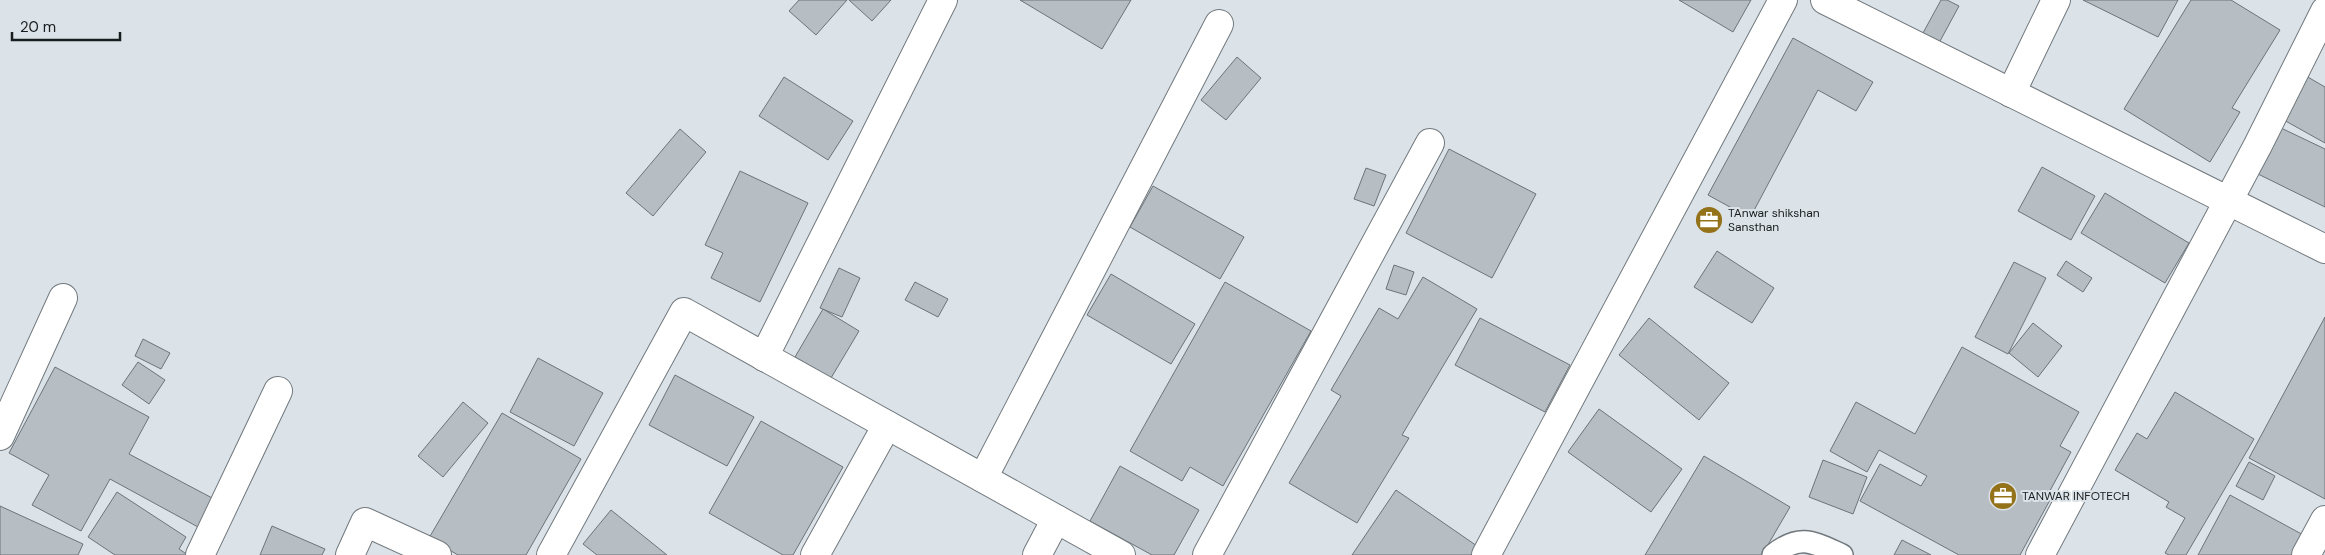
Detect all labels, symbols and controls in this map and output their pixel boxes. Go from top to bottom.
scale bar [12,10,120,42]
text: 20 m [20,17,56,37]
office icon: TAnwar shikshan Sansthan [1694,205,1724,235]
place label: TAnwar shikshan Sansthan [1728,205,1820,235]
office icon: TANWAR INFOTECH [1988,481,2018,511]
place label: TANWAR INFOTECH [2022,488,2130,504]

